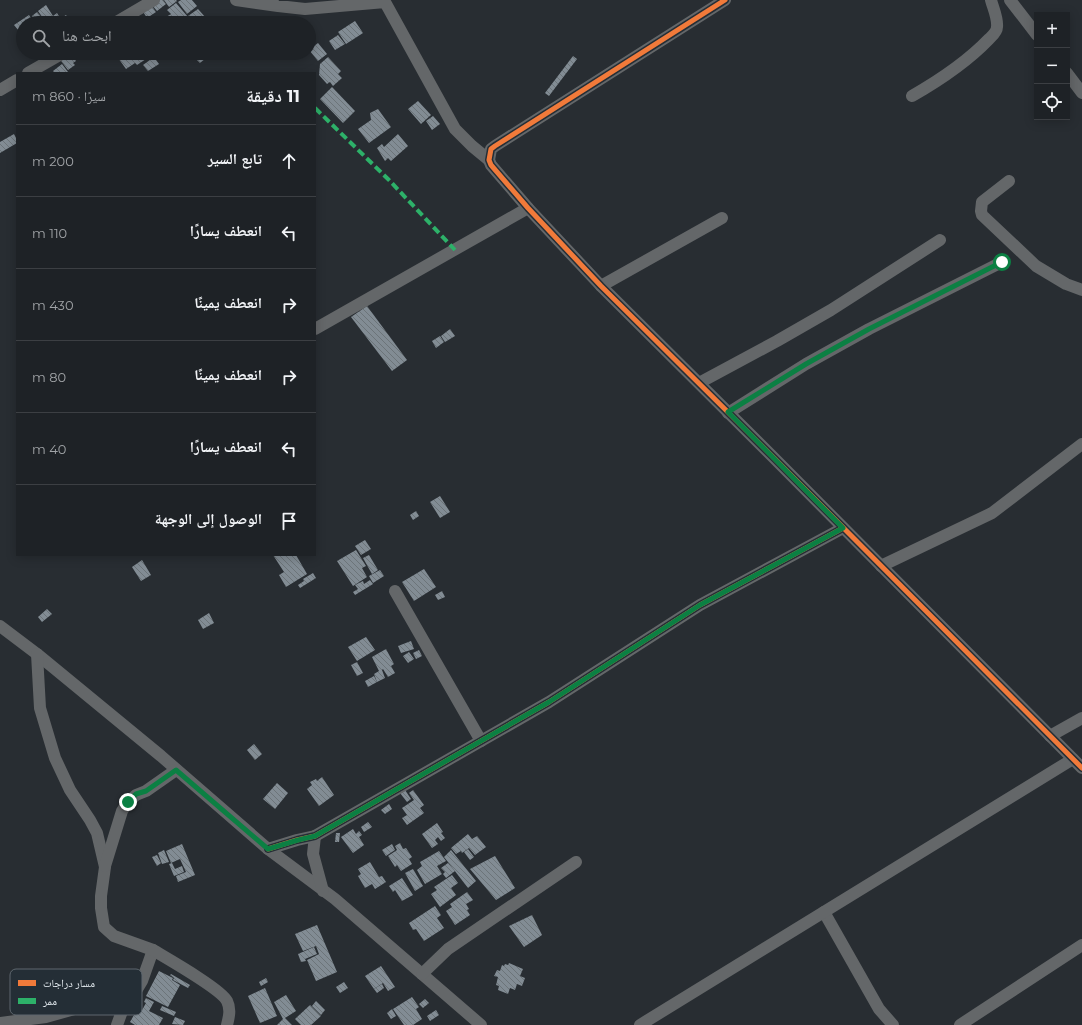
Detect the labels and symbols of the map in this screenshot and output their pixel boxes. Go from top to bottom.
route start [993,253,1011,271]
route end [119,793,137,811]
legend [10,969,142,1015]
text: مسار دراجات [43,976,95,990]
text: ممر [42,994,57,1008]

